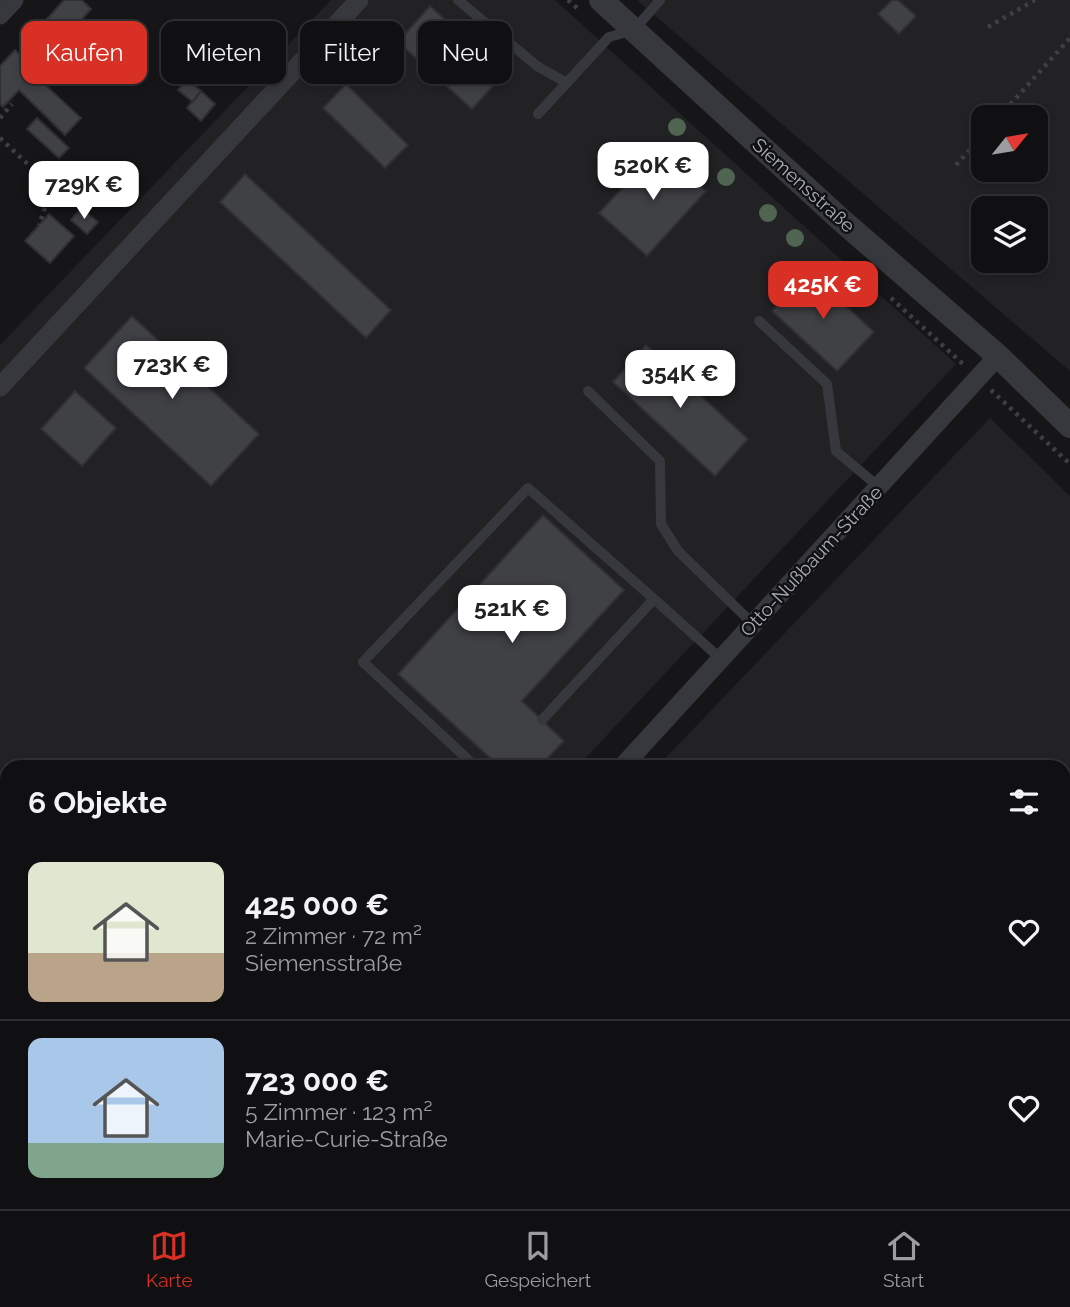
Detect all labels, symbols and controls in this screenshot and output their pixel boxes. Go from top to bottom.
chip: Kaufen [21,21,147,84]
chip: Mieten [161,21,286,84]
chip: Filter [300,21,404,84]
chip: Neu [418,21,512,84]
north arrow [971,105,1048,182]
map controls [971,105,1048,273]
street label: Siemensstraße [748,133,860,237]
pin: 520K € [596,142,710,202]
text: 520K € [614,151,692,178]
pin: 729K € [27,162,141,221]
text: 729K € [45,170,123,197]
button: layers [971,196,1048,273]
pin: 425K € [766,262,880,321]
text: 425K € [784,270,862,297]
pin: 723K € [115,342,229,401]
text: 723K € [133,350,211,377]
pin: 354K € [623,350,737,410]
text: 354K € [641,359,719,386]
street label: Otto-Nußbaum-Straße [736,481,886,641]
pin: 521K € [455,586,569,645]
text: 521K € [474,594,550,621]
icon: filters [1005,783,1043,821]
text: 6 Objekte [28,785,167,820]
text: 425 000 € [245,887,389,922]
icon: home [84,890,168,974]
icon: heart [1005,913,1043,951]
text: 2 Zimmer · 72 m² [245,922,422,949]
text: Siemensstraße [245,949,402,976]
text: 723 000 € [245,1063,389,1098]
icon: home [84,1066,168,1150]
icon: heart [1005,1089,1043,1127]
text: 5 Zimmer · 123 m² [245,1098,432,1125]
text: Marie-Curie-Straße [245,1125,448,1152]
tab: Karte [146,1227,193,1291]
tab: Gespeichert [484,1227,591,1291]
tab: Start [883,1227,924,1291]

